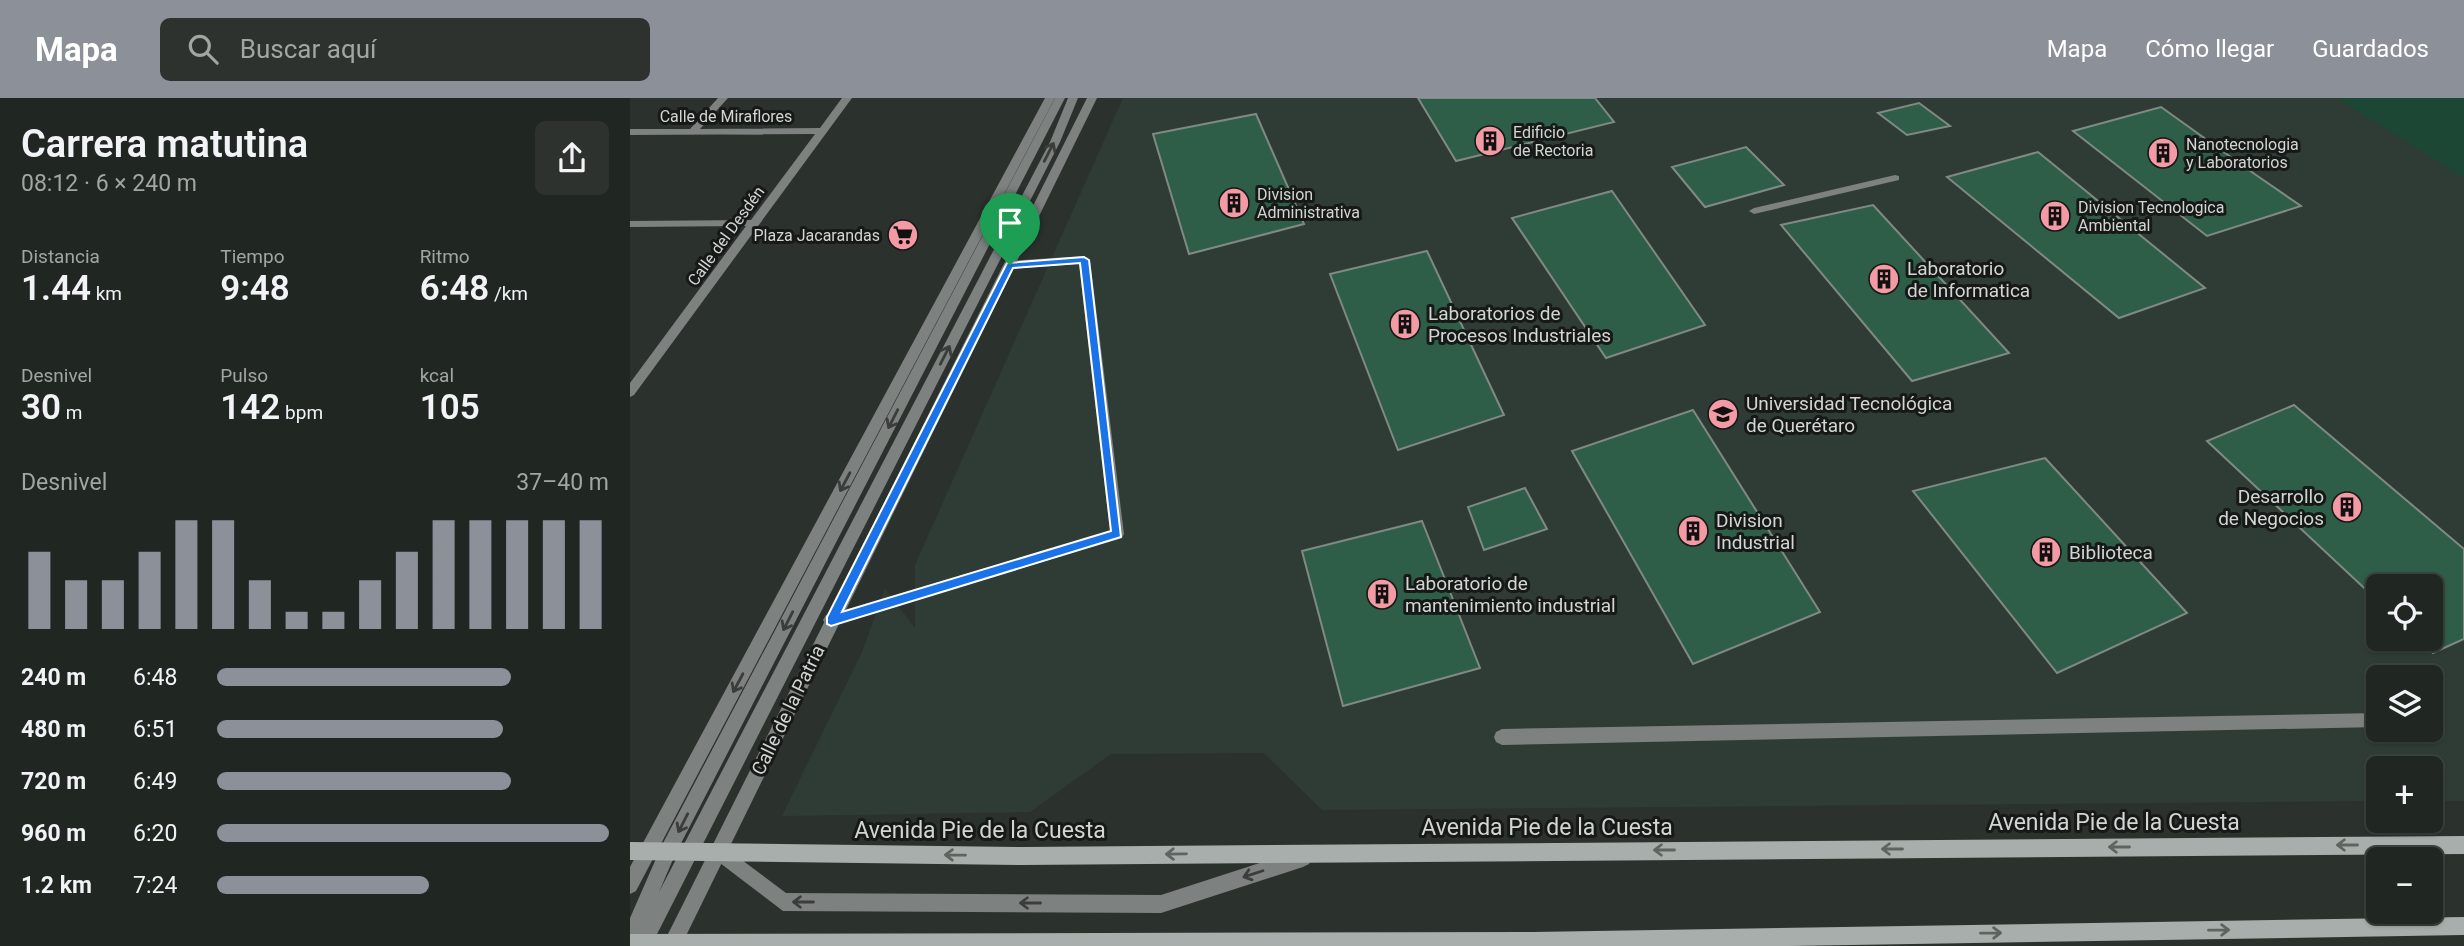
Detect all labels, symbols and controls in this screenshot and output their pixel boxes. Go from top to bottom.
search box [160,18,650,81]
text: Mapa [35,30,118,69]
icon: search [184,30,222,68]
text: Buscar aquí [240,34,376,64]
text: Mapa [2047,35,2107,63]
text: Cómo llegar [2145,35,2274,63]
text: Guardados [2312,35,2429,63]
street label: Calle de Miraflores [660,107,792,126]
button: share [535,121,609,195]
text: Carrera matutina [21,122,308,166]
place label: Edificio de Rectoria [1513,123,1593,160]
building icon: Edificio de Rectoria [1473,124,1507,158]
place label: Nanotecnologia y Laboratorios [2186,135,2299,172]
building icon: Nanotecnologia y Laboratorios [2146,136,2180,170]
one-way arrow [1043,142,1057,163]
text: 08:12 · 6 × 240 m [21,170,197,197]
street label: Calle del Desdén [684,183,768,289]
place label: Division Administrativa [1257,185,1360,222]
building icon: Division Administrativa [1217,186,1251,220]
pin [980,193,1040,265]
place label: Division Tecnologica Ambiental [2078,198,2224,235]
building icon: Division Tecnologica Ambiental [2038,199,2072,233]
icon: arrive [991,204,1029,242]
supermarket icon: Plaza Jacarandas [886,218,920,252]
place label: Plaza Jacarandas [753,226,880,245]
text: Distancia [21,245,100,268]
text: Tiempo [220,245,285,268]
text: Ritmo [420,245,470,268]
place label: Laboratorio de Informatica [1907,257,2030,302]
building icon: Laboratorio de Informatica [1867,262,1901,296]
text: 1.44 [21,268,91,309]
text: 9:48 [220,268,290,309]
text: 6:48 [420,268,489,309]
text: km [91,282,122,305]
text: /km [489,282,528,305]
place label: Laboratorios de Procesos Industriales [1428,302,1611,347]
building icon: Laboratorios de Procesos Industriales [1388,307,1422,341]
one-way arrow [939,345,953,365]
text: Desnivel [21,364,92,387]
text: Pulso [220,364,268,387]
text: kcal [420,364,454,387]
text: 30 [21,387,61,428]
text: 142 [220,387,280,428]
text: 105 [420,387,480,428]
place label: Universidad Tecnológica de Querétaro [1746,392,1952,437]
school or university icon: Universidad Tecnológica de Querétaro [1706,397,1740,431]
text: m [61,401,82,424]
text: bpm [280,401,323,424]
one-way arrow [885,409,899,429]
text: Desnivel [21,469,107,496]
text: 37–40 m [516,469,609,496]
one-way arrow [838,472,852,492]
place label: Desarrollo de Negocios [2218,485,2324,530]
building icon: Desarrollo de Negocios [2330,490,2364,524]
place label: Division Industrial [1716,509,1795,554]
building icon: Division Industrial [1676,514,1710,548]
building icon: Biblioteca [2029,535,2063,569]
place label: Biblioteca [2069,541,2153,564]
place label: Laboratorio de mantenimiento industrial [1405,572,1616,617]
map controls [2366,574,2443,924]
button: locate [2366,574,2443,651]
building icon: Laboratorio de mantenimiento industrial [1365,577,1399,611]
one-way arrow [780,610,794,631]
street label: Calle de la Patria [747,641,829,779]
text: 240 m [21,664,86,691]
text: 6:48 [133,664,177,691]
button: layers [2366,665,2443,742]
one-way arrow [730,672,744,693]
text: 480 m [21,716,86,743]
text: 6:51 [133,716,177,743]
button: + [2366,756,2443,833]
text: 720 m [21,768,86,795]
text: 6:49 [133,768,177,795]
street label: Avenida Pie de la Cuesta [1988,809,2240,836]
one-way arrow [675,812,689,833]
street label: Avenida Pie de la Cuesta [1421,814,1673,841]
street label: Avenida Pie de la Cuesta [854,817,1106,844]
text: 960 m [21,820,86,847]
text: 6:20 [133,820,177,847]
one-way arrow [2336,838,2359,852]
one-way arrow [2108,840,2131,854]
one-way arrow [1881,842,1904,855]
one-way arrow [1653,843,1676,857]
button: − [2366,847,2443,924]
one-way arrow [943,848,966,861]
one-way arrow [1165,848,1188,861]
one-way arrow [1242,868,1264,881]
text: 1.2 km [21,872,92,899]
text: 7:24 [133,872,177,899]
one-way arrow [791,895,814,909]
one-way arrow [1019,896,1042,910]
one-way arrow [2207,923,2230,936]
one-way arrow [1979,926,2002,940]

